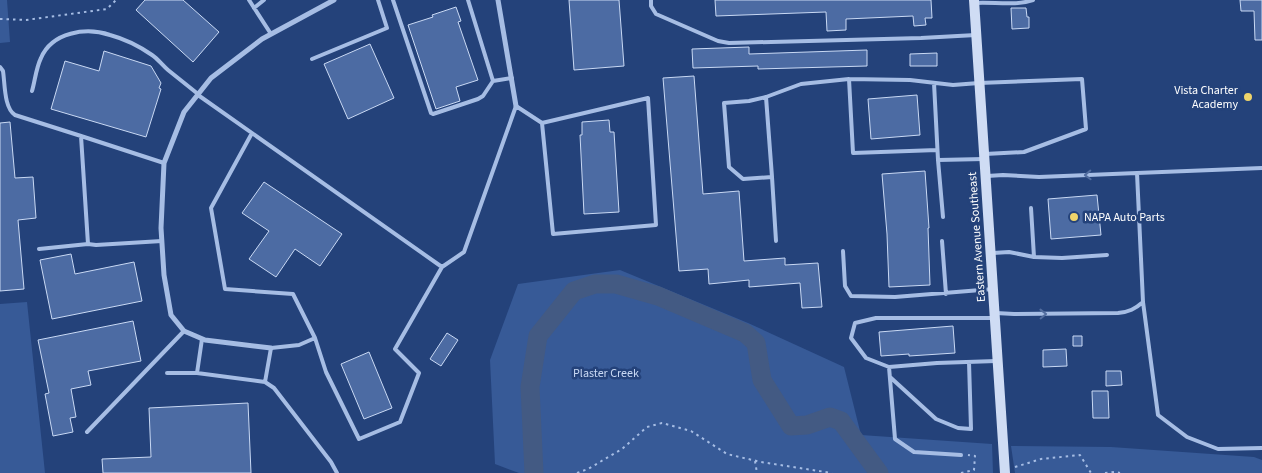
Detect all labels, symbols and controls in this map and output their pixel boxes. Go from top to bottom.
place label: Vista Charter Academy [1174,82,1239,113]
marker: Vista Charter Academy [1242,91,1254,103]
one-way arrow [1084,169,1092,180]
street label: Eastern Avenue Southeast [964,171,990,303]
place label: NAPA Auto Parts [1084,209,1165,226]
marker: NAPA Auto Parts [1068,211,1080,223]
one-way arrow [1040,309,1048,319]
park label: Plaster Creek [573,365,639,382]

